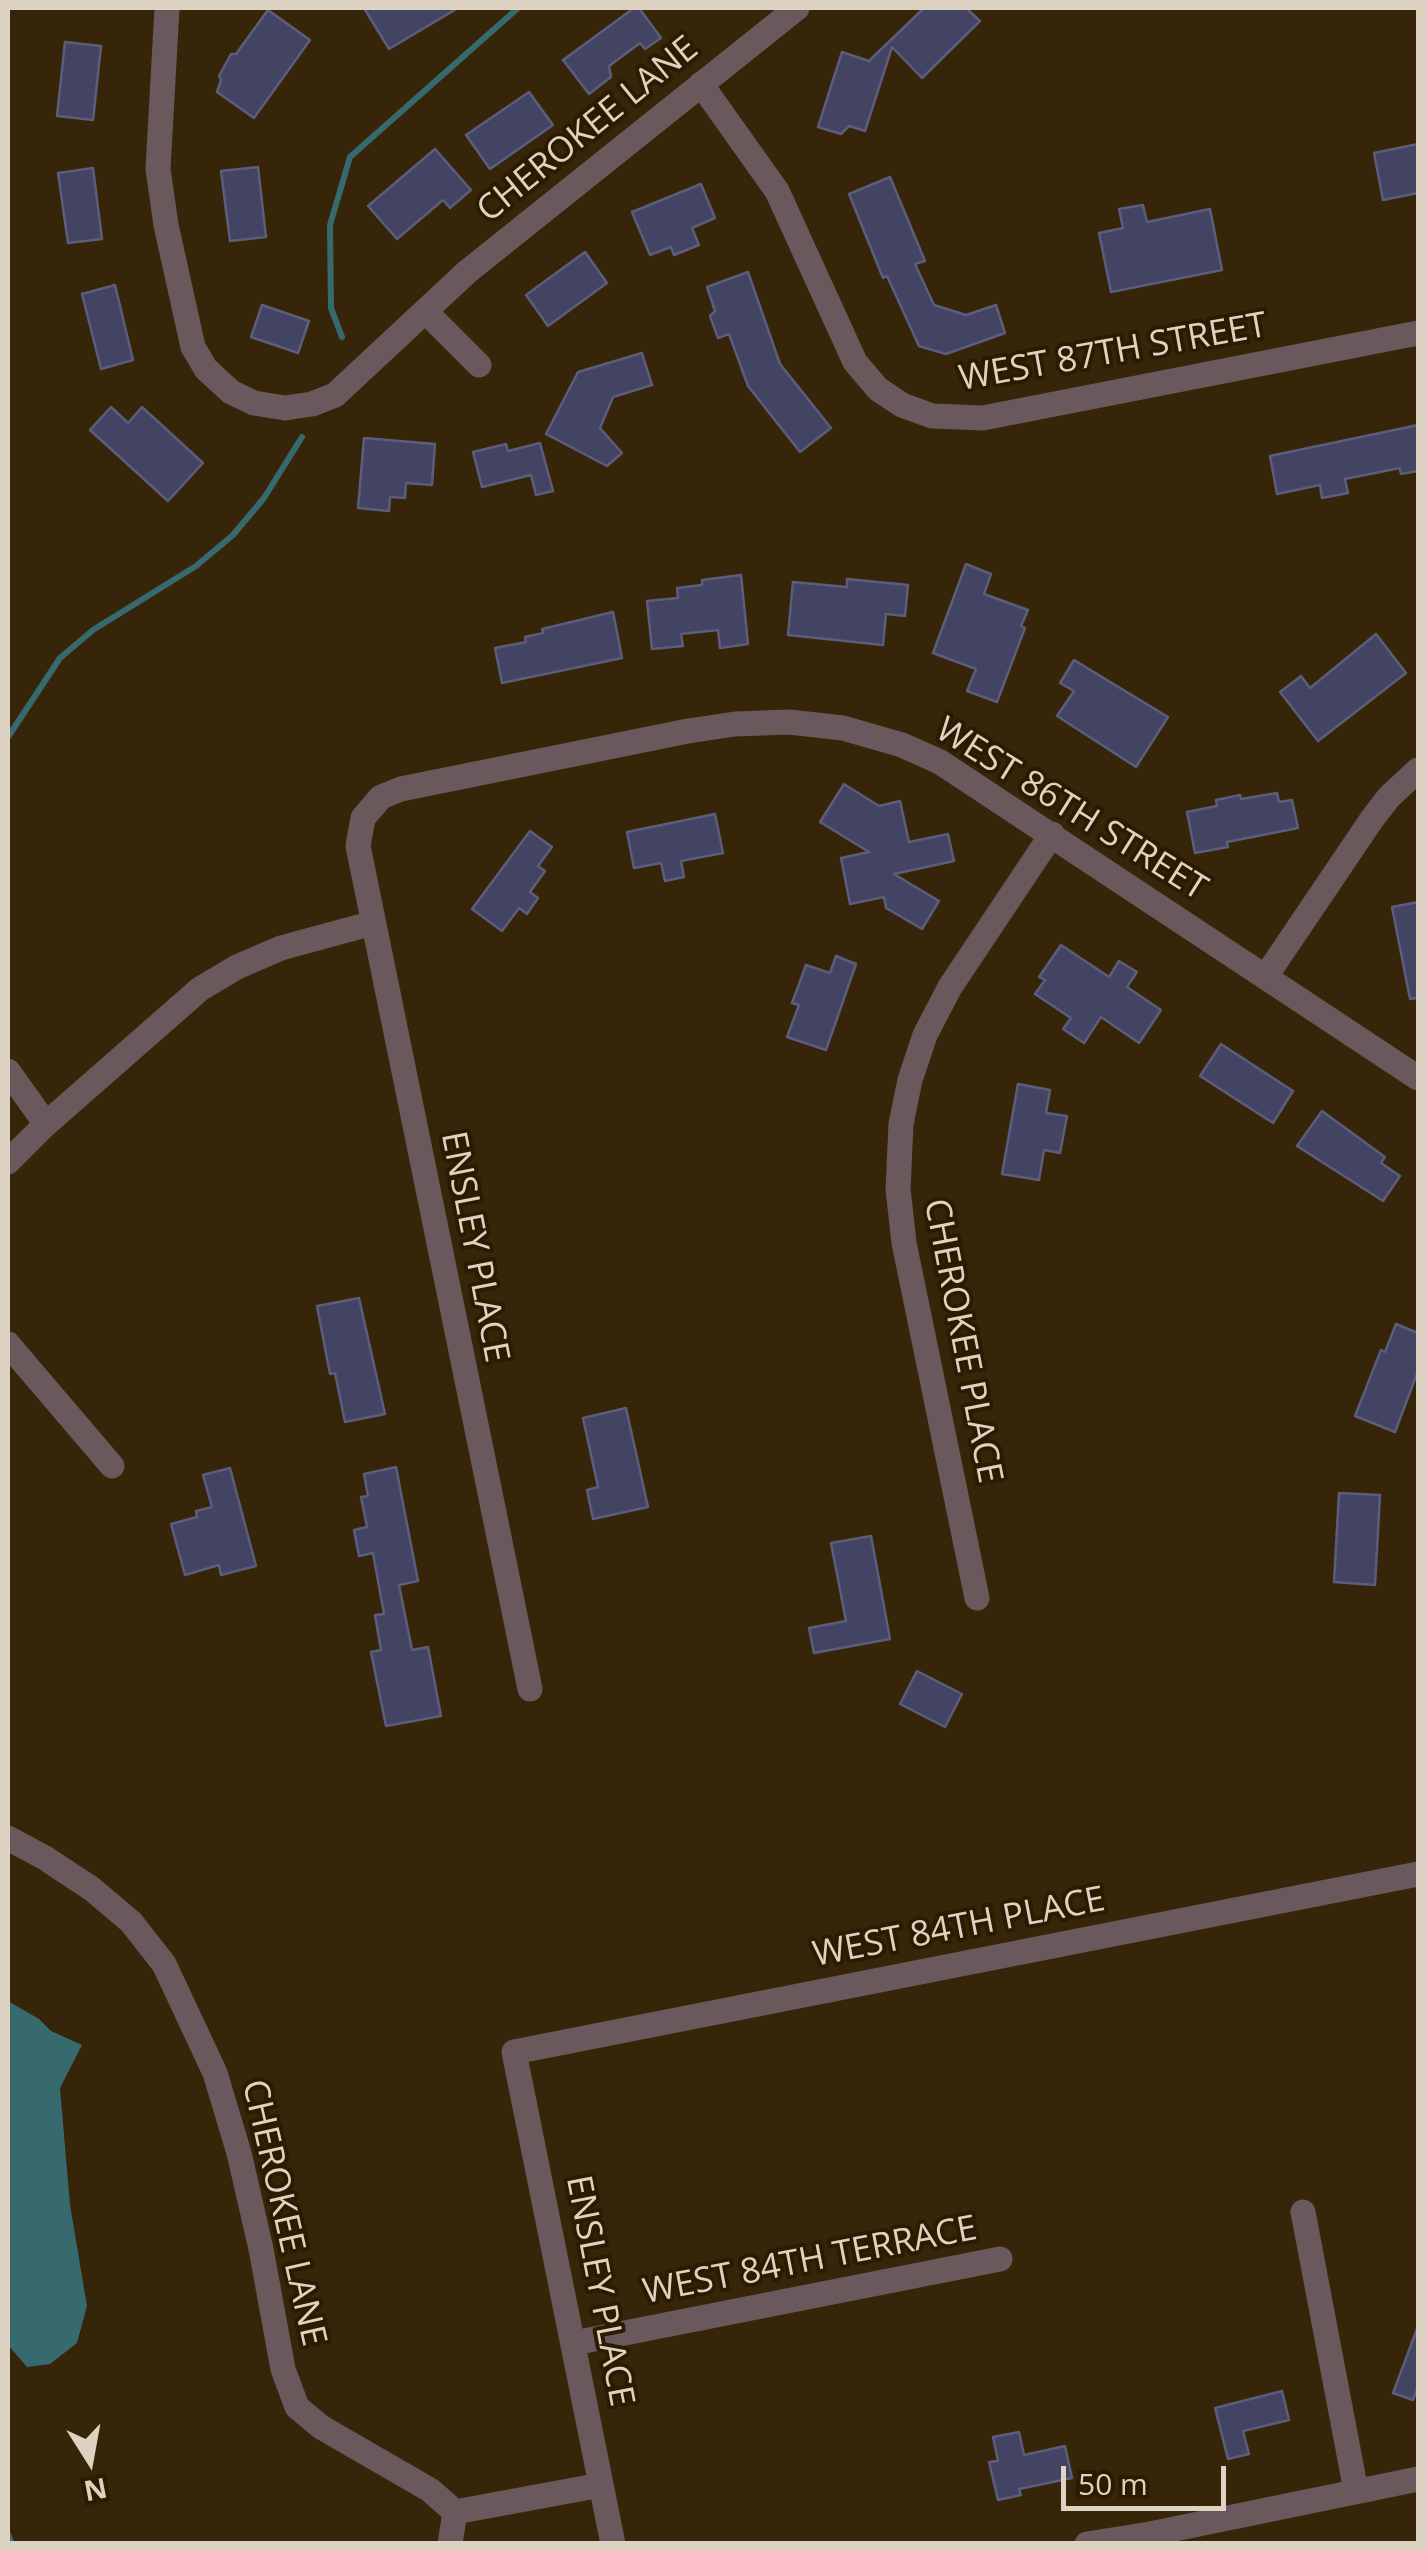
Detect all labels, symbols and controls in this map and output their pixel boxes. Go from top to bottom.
street label: CHEROKEE LANE [469,28,707,232]
street label: WEST 87TH STREET [956,305,1270,401]
street label: WEST 86TH STREET [928,710,1214,910]
street label: ENSLEY PLACE [431,1128,517,1366]
street label: CHEROKEE PLACE [914,1195,1010,1487]
street label: WEST 84TH PLACE [809,1879,1109,1977]
street label: CHEROKEE LANE [232,2076,334,2350]
street label: ENSLEY PLACE [556,2172,642,2410]
street label: WEST 84TH TERRACE [640,2208,980,2314]
north arrow [40,2411,140,2511]
scale bar [1066,2446,1231,2508]
text: 50 m [1078,2463,1148,2504]
text: N [81,2470,111,2511]

